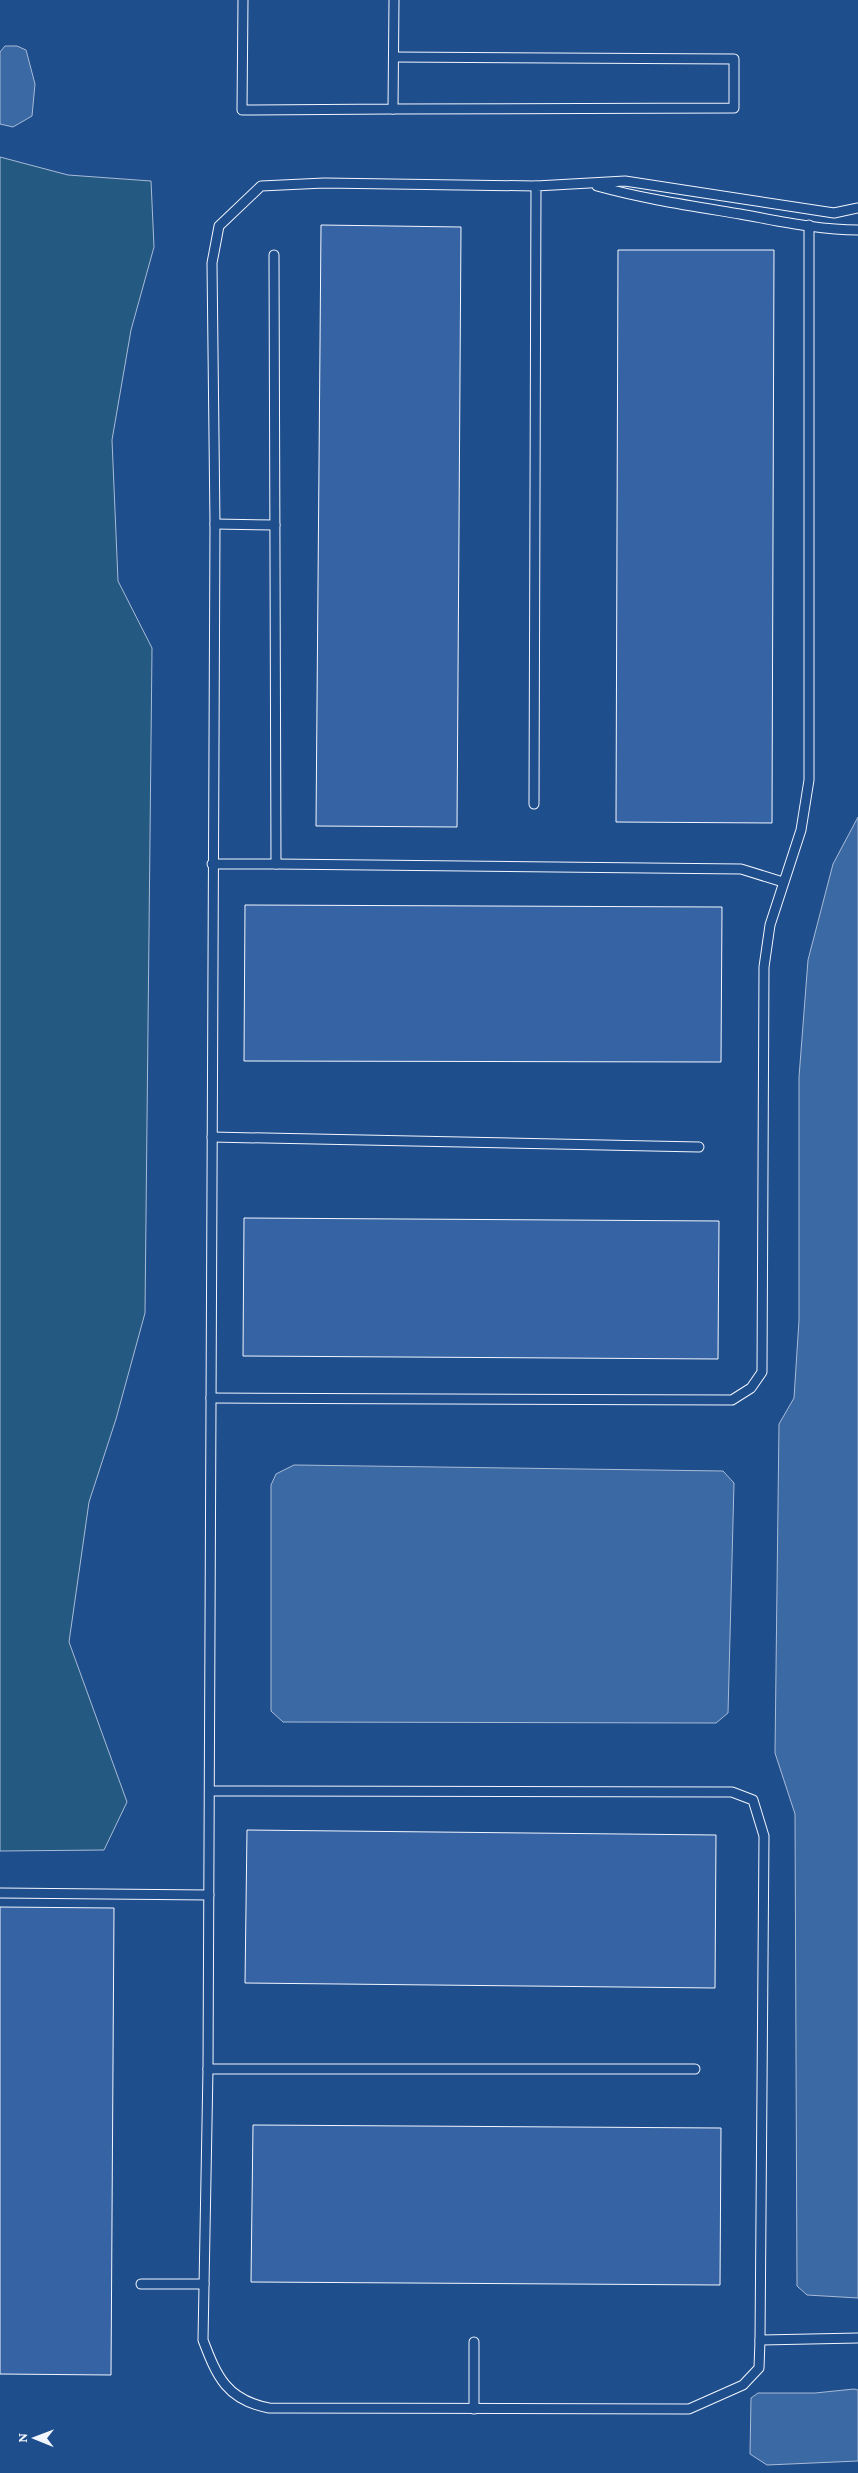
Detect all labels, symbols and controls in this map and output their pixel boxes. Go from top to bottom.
north arrow [10,2413,60,2463]
text: N [14,2432,30,2443]

